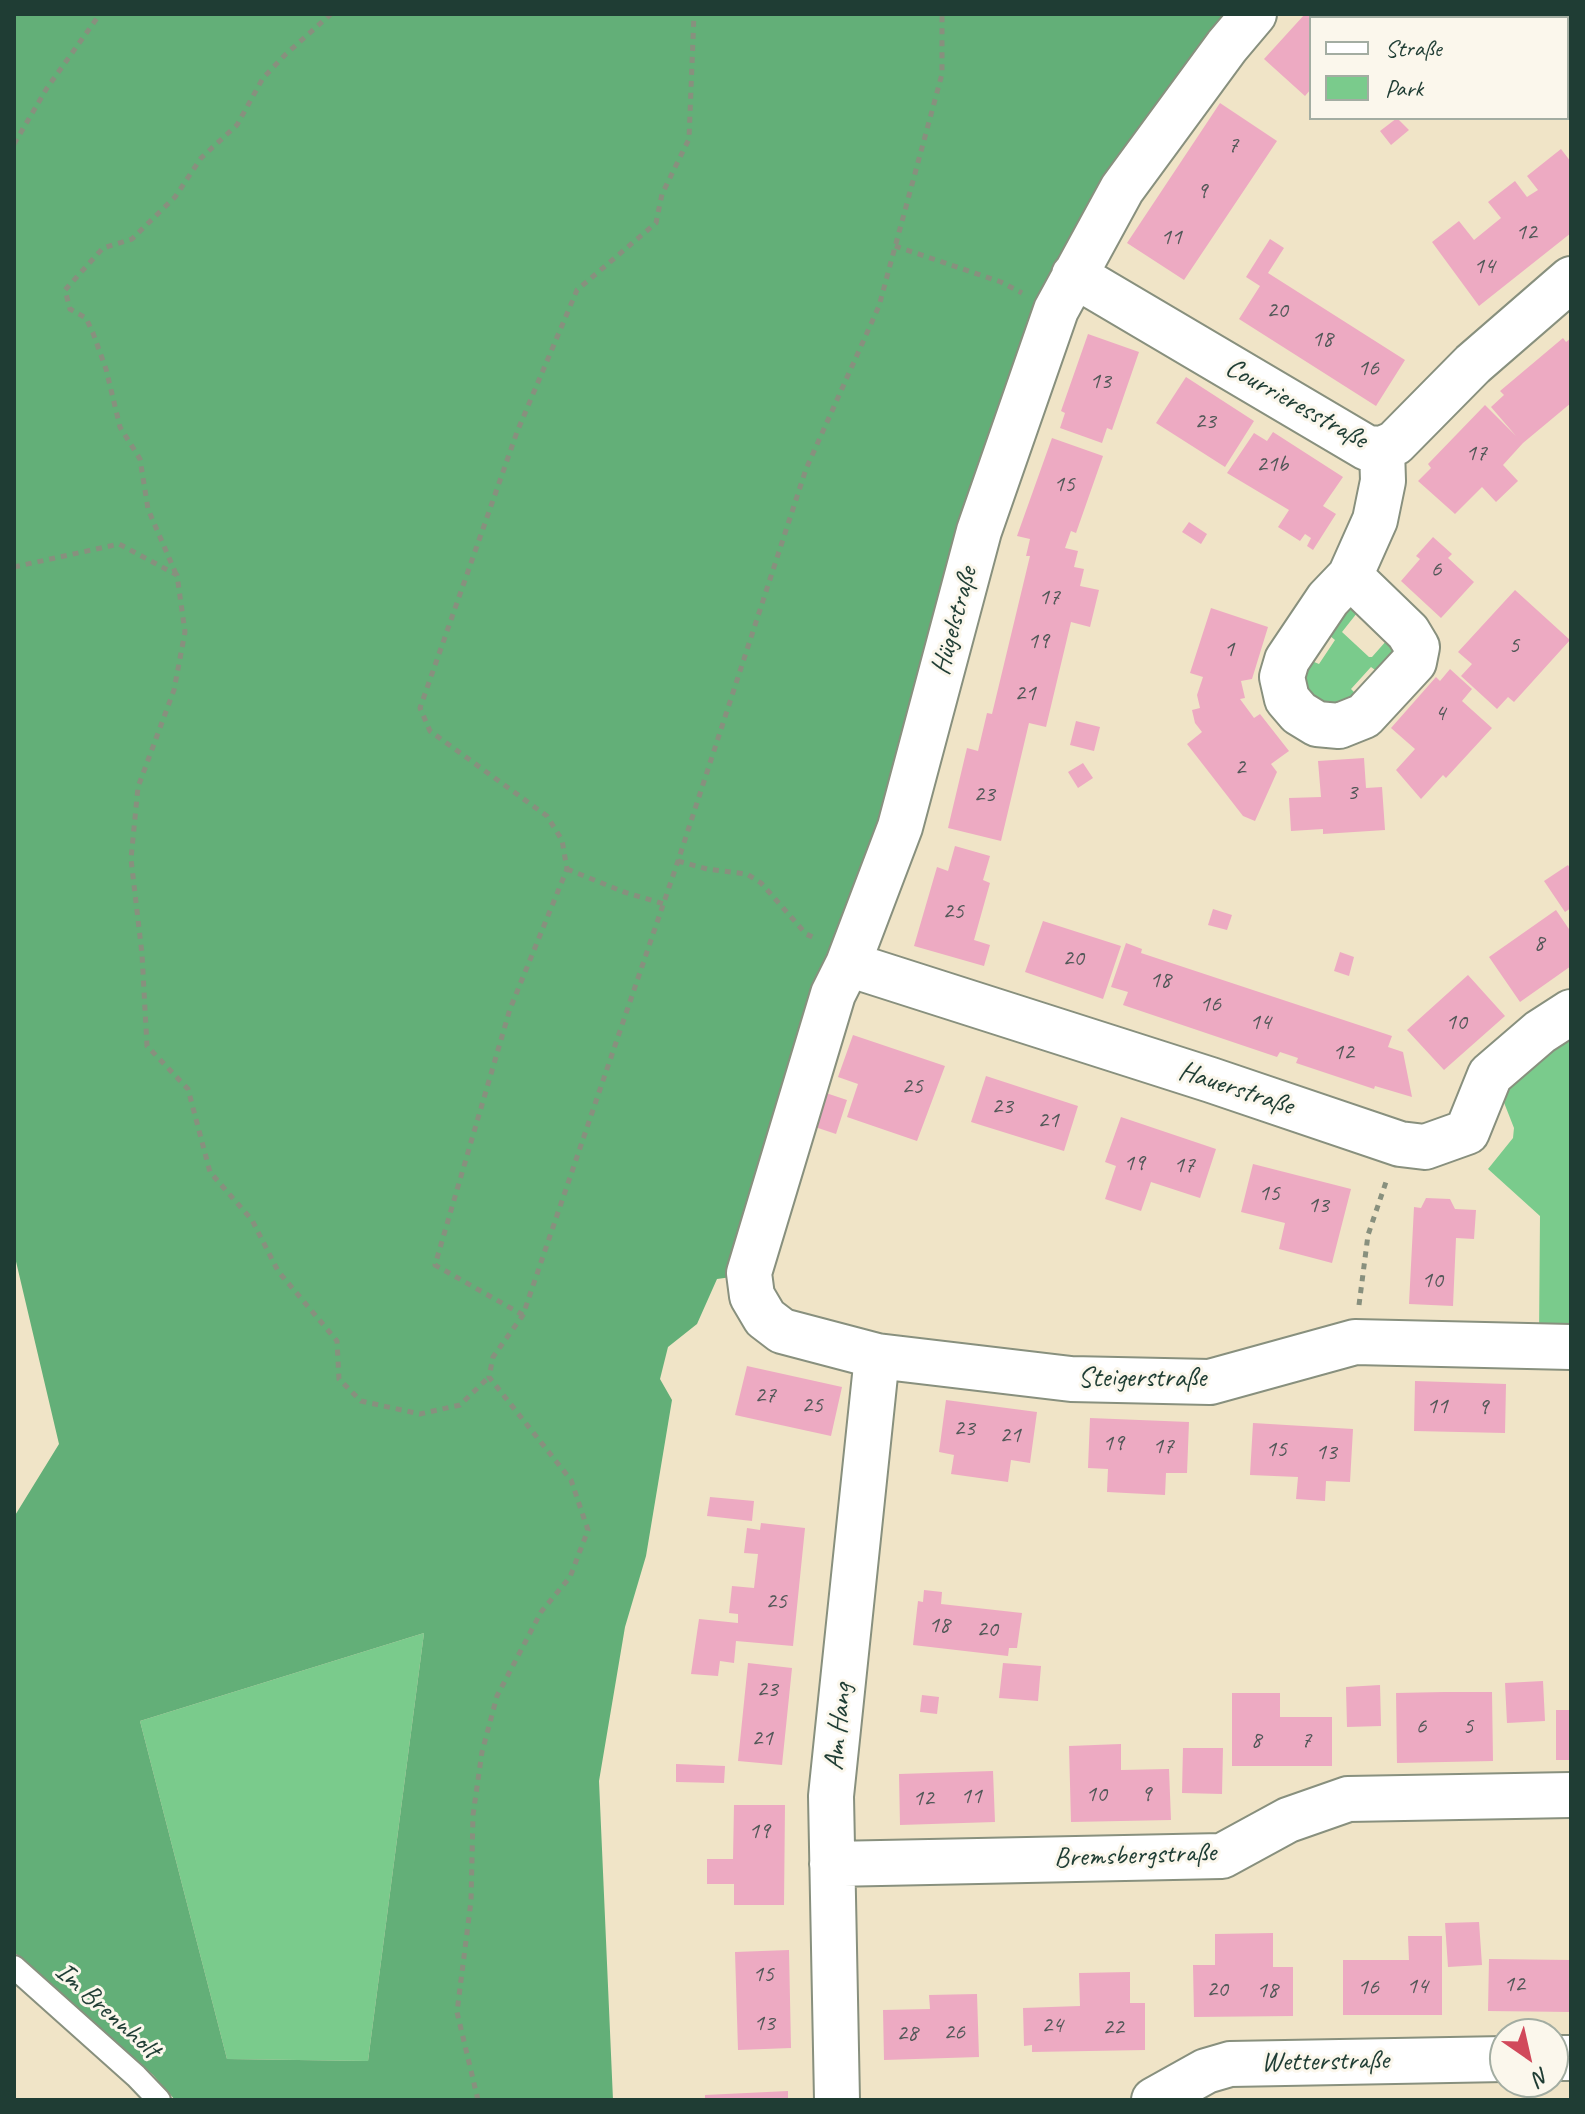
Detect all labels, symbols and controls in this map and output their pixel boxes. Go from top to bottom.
legend [1309,16,1569,120]
text: Straße [1385,33,1442,63]
text: Park [1385,73,1423,103]
house number: 7 [1228,132,1238,160]
house number: 9 [1197,178,1207,206]
house number: 12 [1515,219,1537,247]
house number: 11 [1160,224,1182,252]
house number: 14 [1473,253,1495,281]
house number: 20 [1266,297,1288,325]
house number: 18 [1311,326,1333,354]
street label: Courrieresstraße [1219,351,1373,457]
house number: 16 [1357,355,1379,383]
house number: 13 [1089,368,1111,396]
house number: 23 [1194,408,1216,436]
house number: 17 [1465,440,1487,468]
house number: 21b [1256,451,1288,479]
house number: 15 [1053,471,1075,499]
house number: 6 [1431,556,1441,584]
street label: Hügelstraße [925,563,985,679]
house number: 17 [1038,584,1060,612]
house number: 19 [1027,628,1049,656]
house number: 5 [1509,632,1519,660]
house number: 1 [1224,636,1234,664]
house number: 21 [1014,680,1036,708]
house number: 4 [1435,700,1445,728]
house number: 2 [1235,754,1245,782]
house number: 3 [1347,779,1357,807]
house number: 23 [973,781,995,809]
house number: 25 [942,898,964,926]
house number: 8 [1534,930,1544,958]
house number: 20 [1062,945,1084,973]
house number: 18 [1149,967,1171,995]
house number: 16 [1199,991,1221,1019]
house number: 14 [1249,1009,1271,1037]
house number: 10 [1445,1009,1467,1037]
house number: 12 [1332,1039,1354,1067]
street label: Hauerstraße [1174,1055,1298,1123]
house number: 25 [901,1073,923,1101]
house number: 23 [991,1093,1013,1121]
house number: 21 [1037,1107,1059,1135]
house number: 19 [1123,1150,1145,1178]
house number: 17 [1173,1152,1195,1180]
house number: 15 [1258,1180,1280,1208]
house number: 13 [1307,1192,1329,1220]
house number: 10 [1421,1267,1443,1295]
street label: Steigerstraße [1078,1362,1206,1396]
house number: 27 [754,1382,776,1410]
house number: 25 [801,1392,823,1420]
house number: 11 [1426,1393,1448,1421]
house number: 9 [1478,1394,1488,1422]
house number: 23 [953,1415,975,1443]
house number: 21 [999,1422,1021,1450]
house number: 19 [1102,1430,1124,1458]
house number: 17 [1152,1433,1174,1461]
house number: 15 [1265,1436,1287,1464]
house number: 13 [1315,1439,1337,1467]
house number: 25 [765,1588,787,1616]
house number: 18 [928,1612,950,1640]
house number: 20 [976,1616,998,1644]
house number: 23 [756,1676,778,1704]
street label: Am Hang [818,1682,860,1772]
house number: 6 [1416,1713,1426,1741]
house number: 5 [1463,1713,1473,1741]
house number: 21 [751,1725,773,1753]
house number: 8 [1251,1727,1261,1755]
house number: 7 [1301,1727,1311,1755]
house number: 10 [1085,1781,1107,1809]
house number: 9 [1141,1781,1151,1809]
house number: 11 [960,1783,982,1811]
house number: 12 [912,1785,934,1813]
house number: 19 [748,1818,770,1846]
street label: Bremsbergstraße [1053,1836,1217,1876]
street label: Im Brennholt [48,1955,166,2067]
house number: 15 [752,1961,774,1989]
house number: 12 [1503,1971,1525,1999]
house number: 14 [1406,1973,1428,2001]
house number: 16 [1357,1974,1379,2002]
house number: 20 [1206,1976,1228,2004]
house number: 18 [1256,1977,1278,2005]
house number: 13 [753,2010,775,2038]
house number: 24 [1041,2012,1063,2040]
house number: 22 [1102,2014,1124,2042]
north arrow [1489,2018,1569,2098]
house number: 26 [943,2019,965,2047]
house number: 28 [896,2020,918,2048]
street label: Wetterstraße [1261,2044,1389,2080]
text: N [1528,2061,1555,2092]

